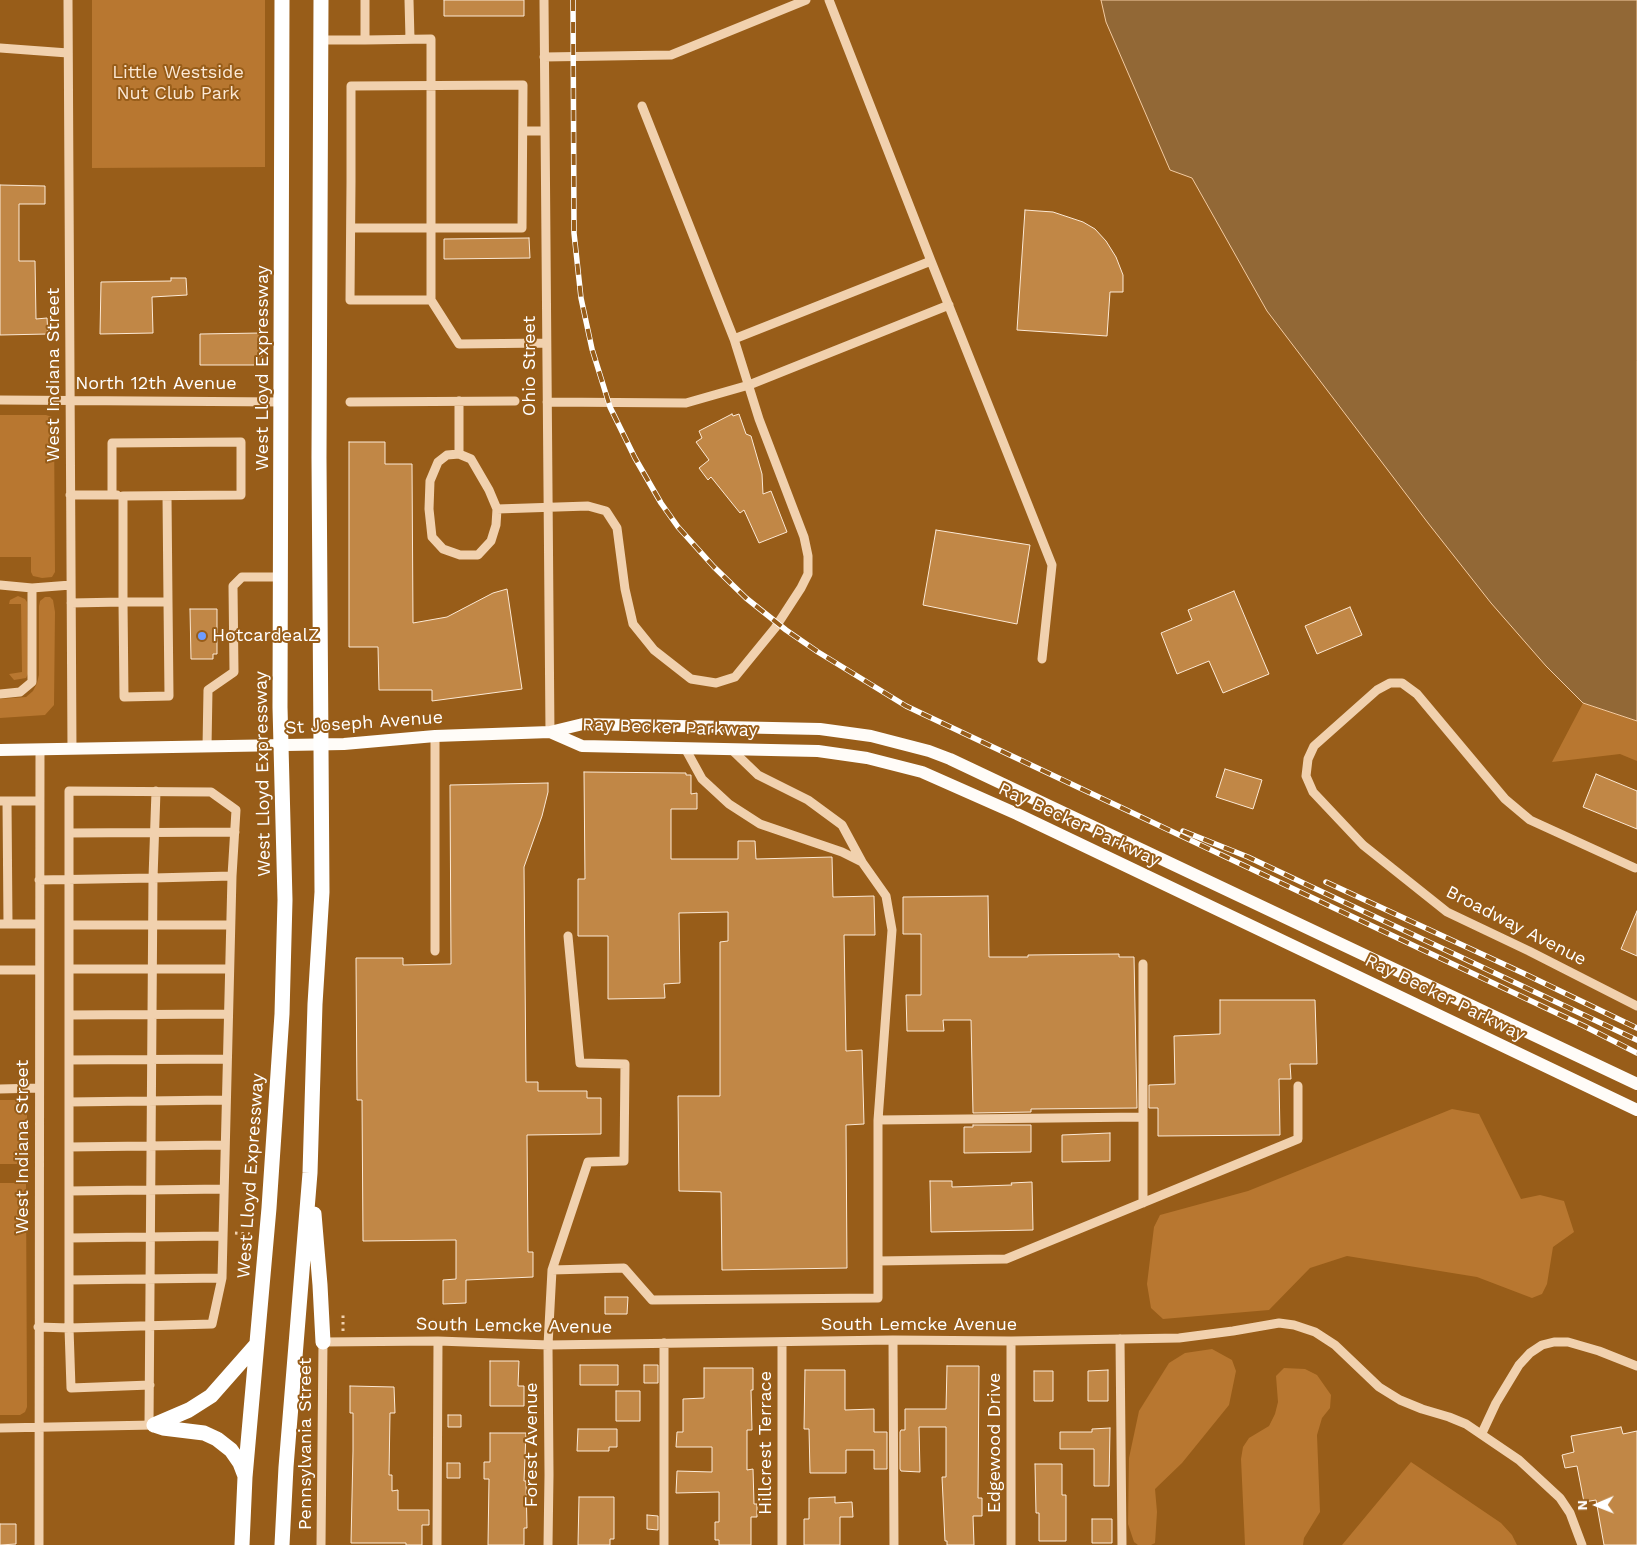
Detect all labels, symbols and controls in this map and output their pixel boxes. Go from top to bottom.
park label: Little Westside Nut Club Park [112,62,244,104]
street label: West Lloyd Expressway [252,265,274,471]
street label: West Indiana Street [43,288,65,462]
street label: Ohio Street [519,316,541,416]
street label: North 12th Avenue [75,373,237,395]
place label: HotcardealZ [212,625,319,647]
marker: HotcardealZ [196,630,208,642]
street label: West Lloyd Expressway [250,671,276,877]
street label: St Joseph Avenue [284,707,444,739]
street label: Ray Becker Parkway [582,714,758,742]
street label: Ray Becker Parkway [995,778,1163,872]
street label: Broadway Avenue [1442,881,1590,971]
street label: Ray Becker Parkway [1361,950,1529,1046]
street label: West Indiana Street [12,1060,34,1234]
street label: West Lloyd Expressway [233,1073,269,1279]
street label: South Lemcke Avenue [416,1313,612,1339]
street label: South Lemcke Avenue [821,1314,1017,1336]
street label: Pennsylvania Street [295,1358,317,1530]
street label: Hillcrest Terrace [755,1371,777,1515]
street label: Edgewood Drive [984,1373,1006,1513]
street label: Forest Avenue [521,1382,543,1508]
north arrow [1572,1480,1622,1530]
text: N [1574,1500,1590,1511]

